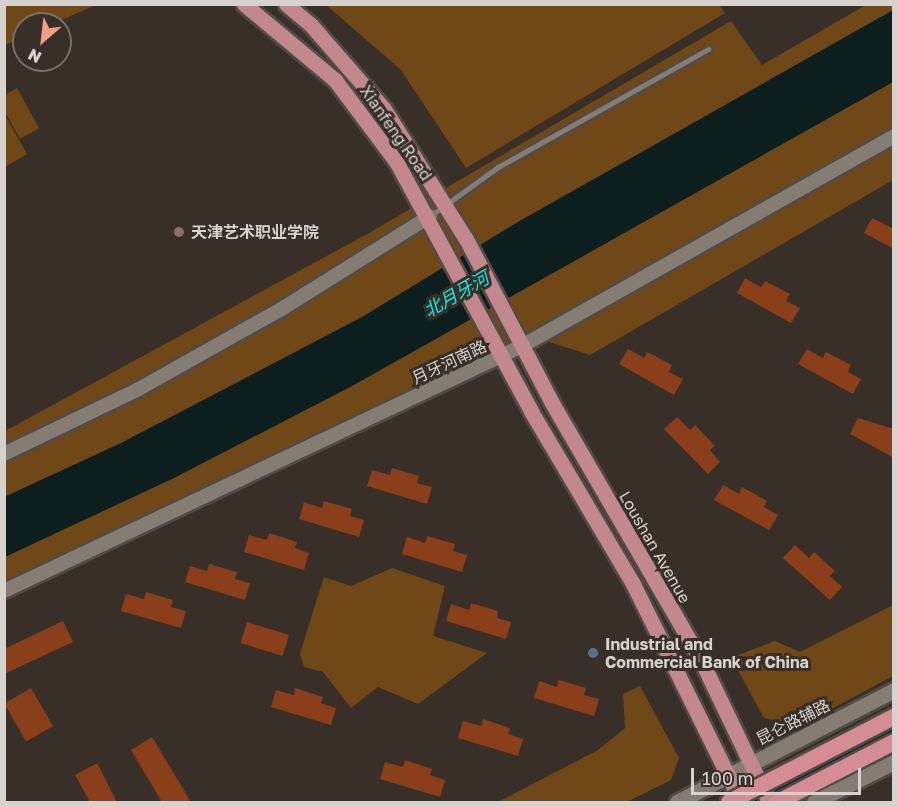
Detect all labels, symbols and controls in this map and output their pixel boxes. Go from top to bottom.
north arrow [12,12,72,72]
text: N [24,44,45,68]
street label: Xianfeng Road [356,82,436,184]
place label: 天津艺术职业学院 [191,222,319,242]
marker: 天津艺术职业学院 [172,225,186,239]
water label: 北月牙河 [419,267,493,321]
street label: 月牙河南路 [409,336,489,388]
street label: Loushan Avenue [615,488,695,606]
place label: Industrial and Commercial Bank of China [605,634,809,672]
marker: Industrial and Commercial Bank of China [586,646,600,660]
street label: 昆仑路辅路 [753,695,833,749]
scale bar [694,756,864,794]
text: 100 m [702,767,753,789]

